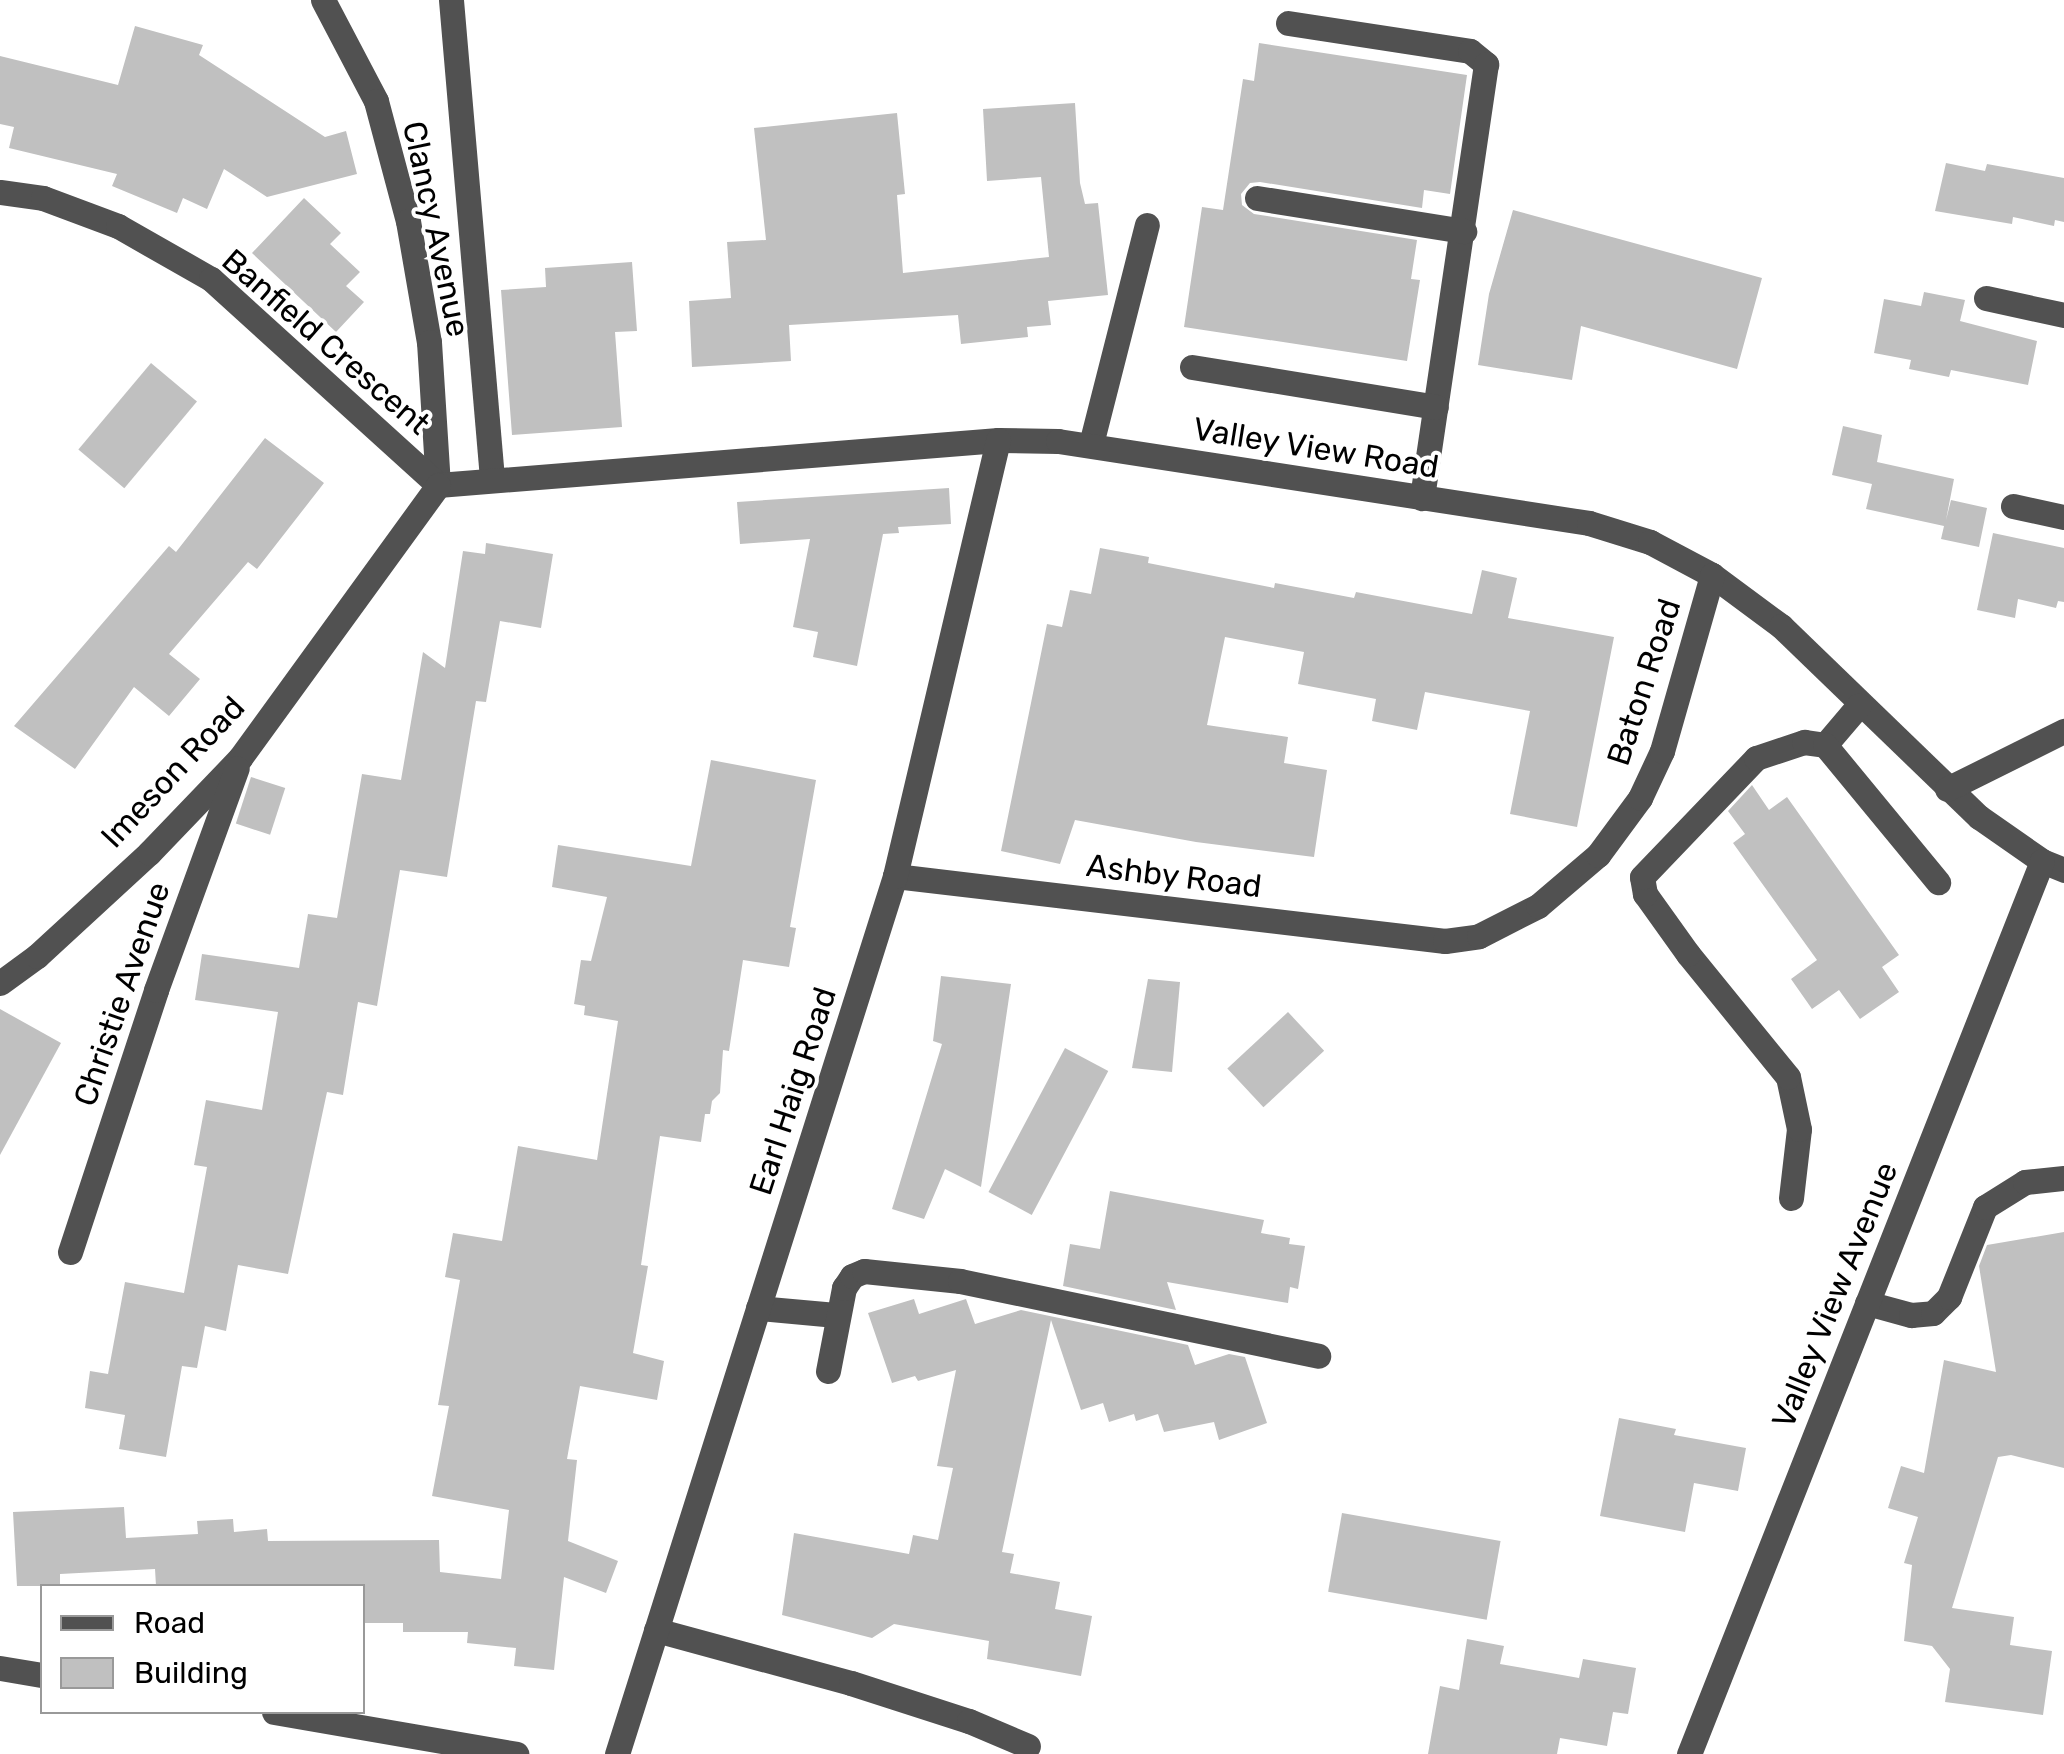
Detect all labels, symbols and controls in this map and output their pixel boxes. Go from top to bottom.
street label: Clancy Avenue [394,117,478,341]
street label: Banfield Crescent [214,241,438,443]
street label: Valley View Road [1189,409,1443,487]
street label: Baton Road [1599,594,1689,770]
street label: Imeson Road [93,688,253,856]
street label: Ashby Road [1084,846,1264,906]
street label: Christie Avenue [66,877,178,1111]
street label: Earl Haig Road [741,982,845,1200]
street label: Valley View Avenue [1763,1155,1907,1435]
legend [40,1584,365,1714]
text: Road [134,1605,205,1641]
text: Building [134,1655,248,1691]

